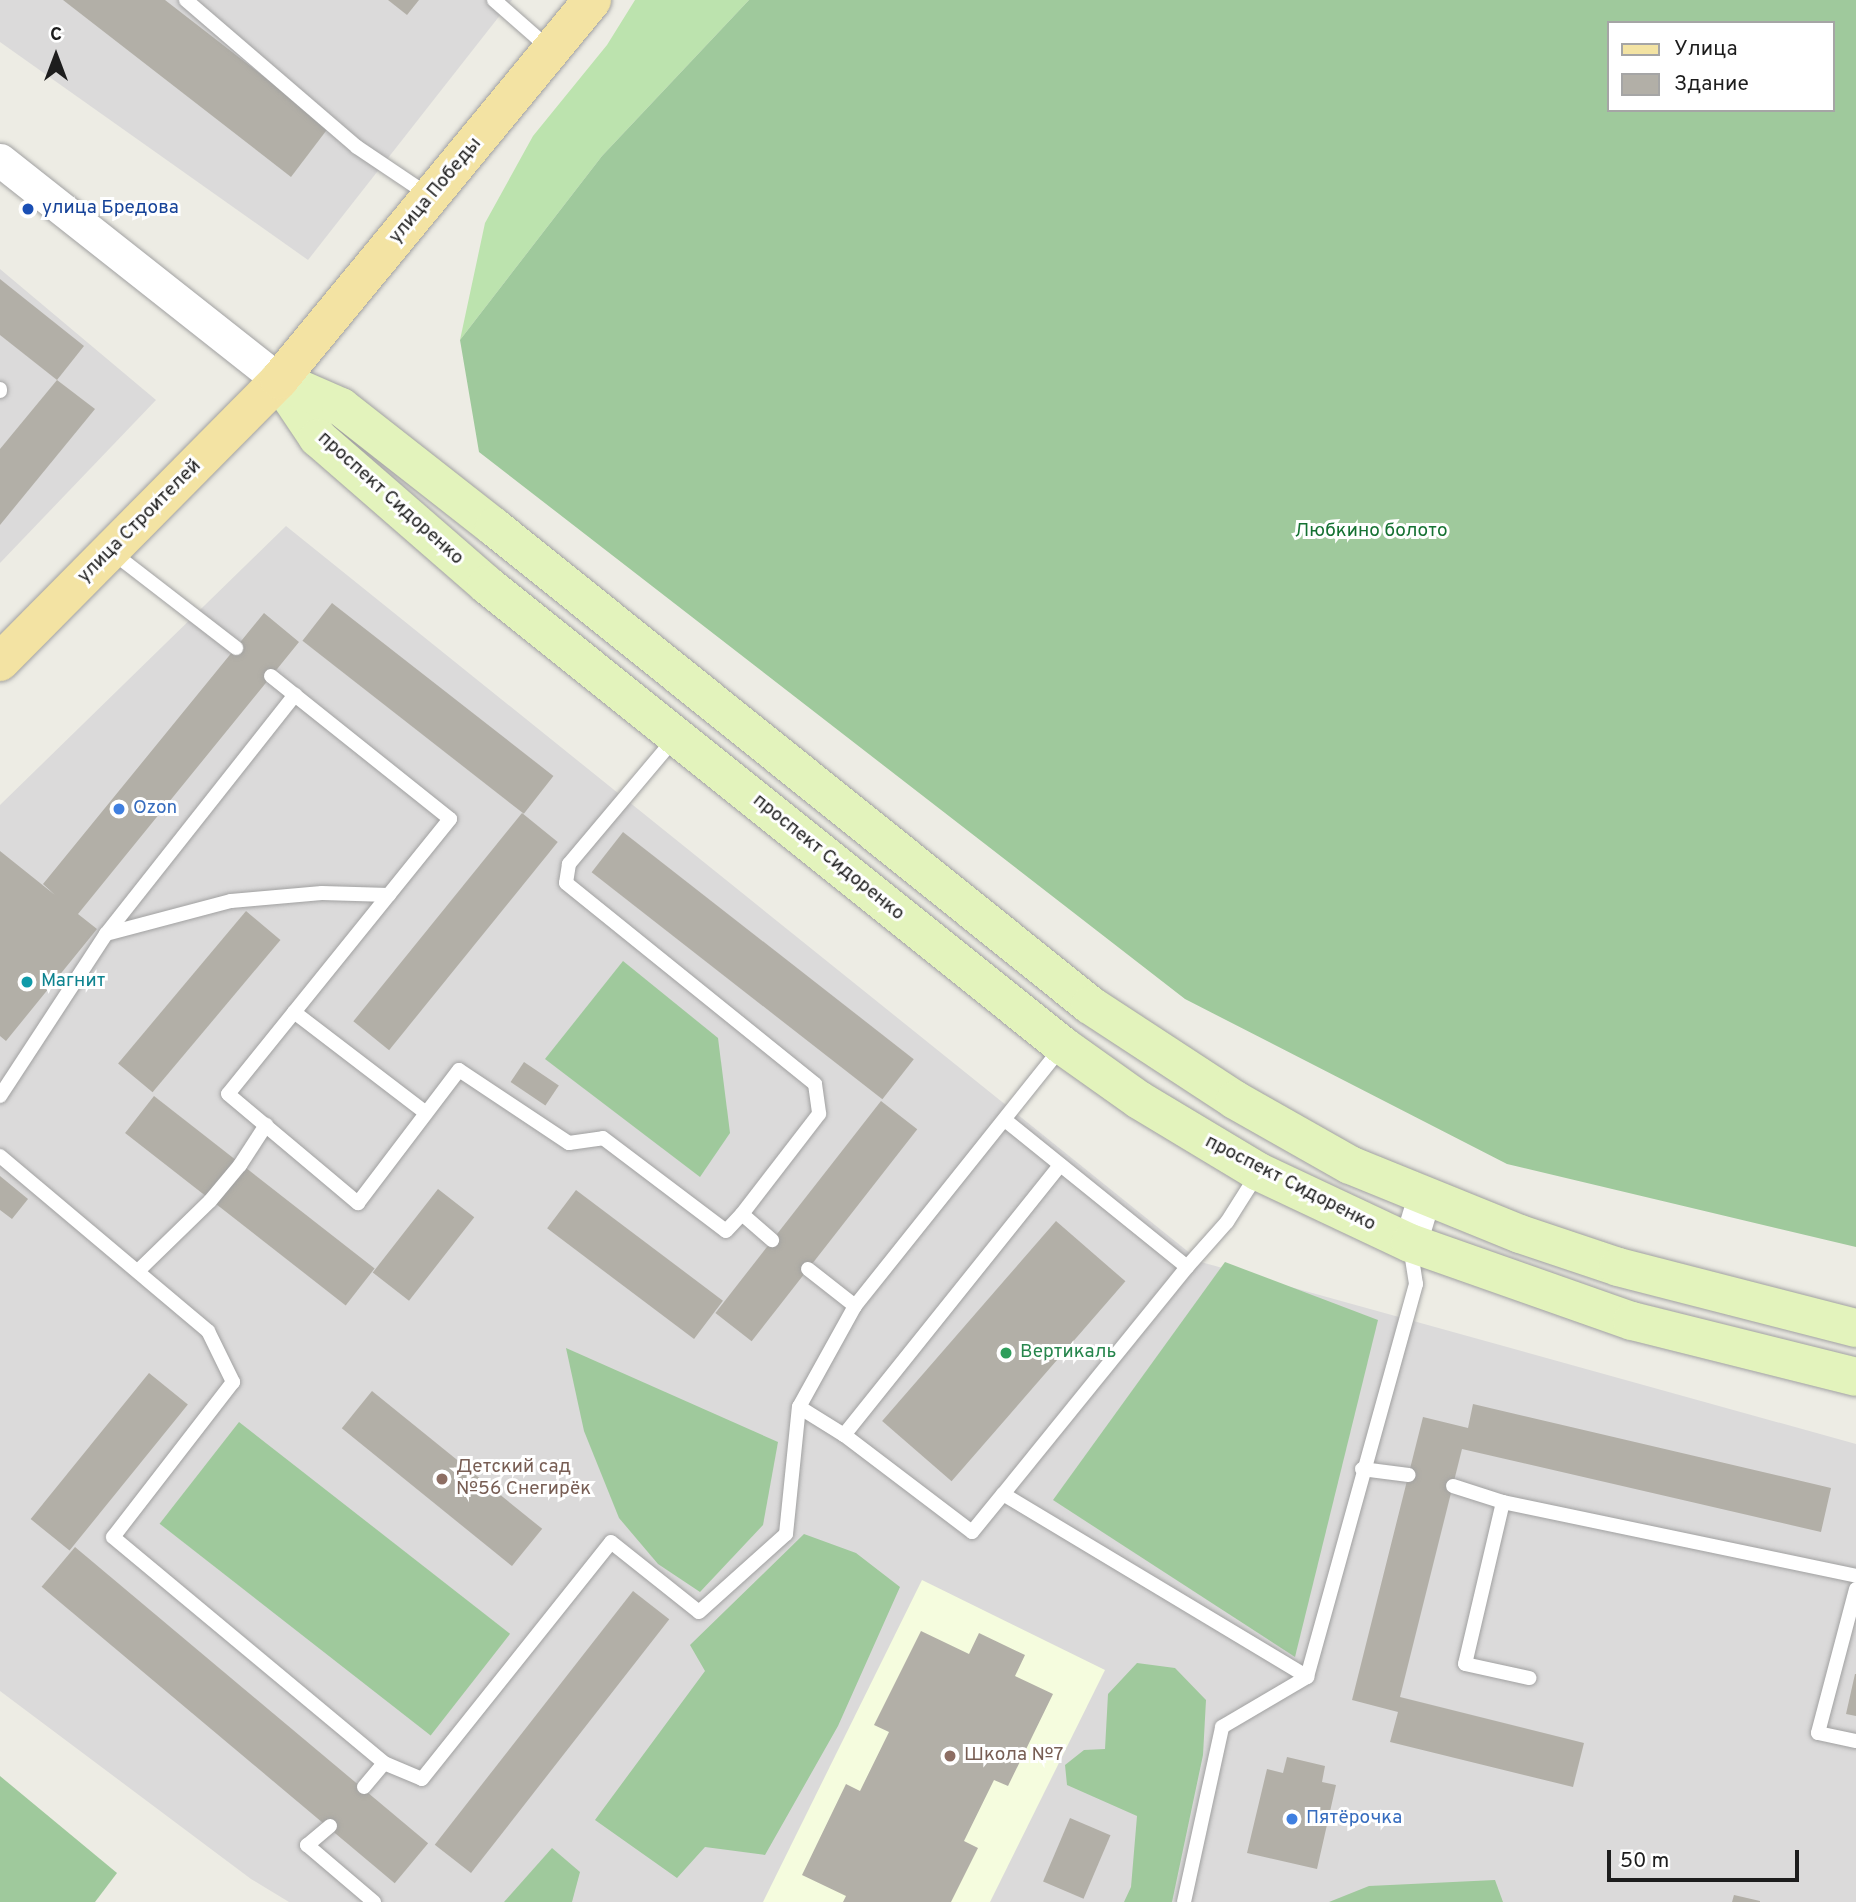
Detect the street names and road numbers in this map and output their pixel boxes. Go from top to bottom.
street label: улица Победы [385,133,487,249]
street label: проспект Сидоренко [312,427,468,571]
street label: улица Строителей [74,456,206,588]
street label: проспект Сидоренко [748,790,908,926]
street label: проспект Сидоренко [1201,1131,1379,1237]

